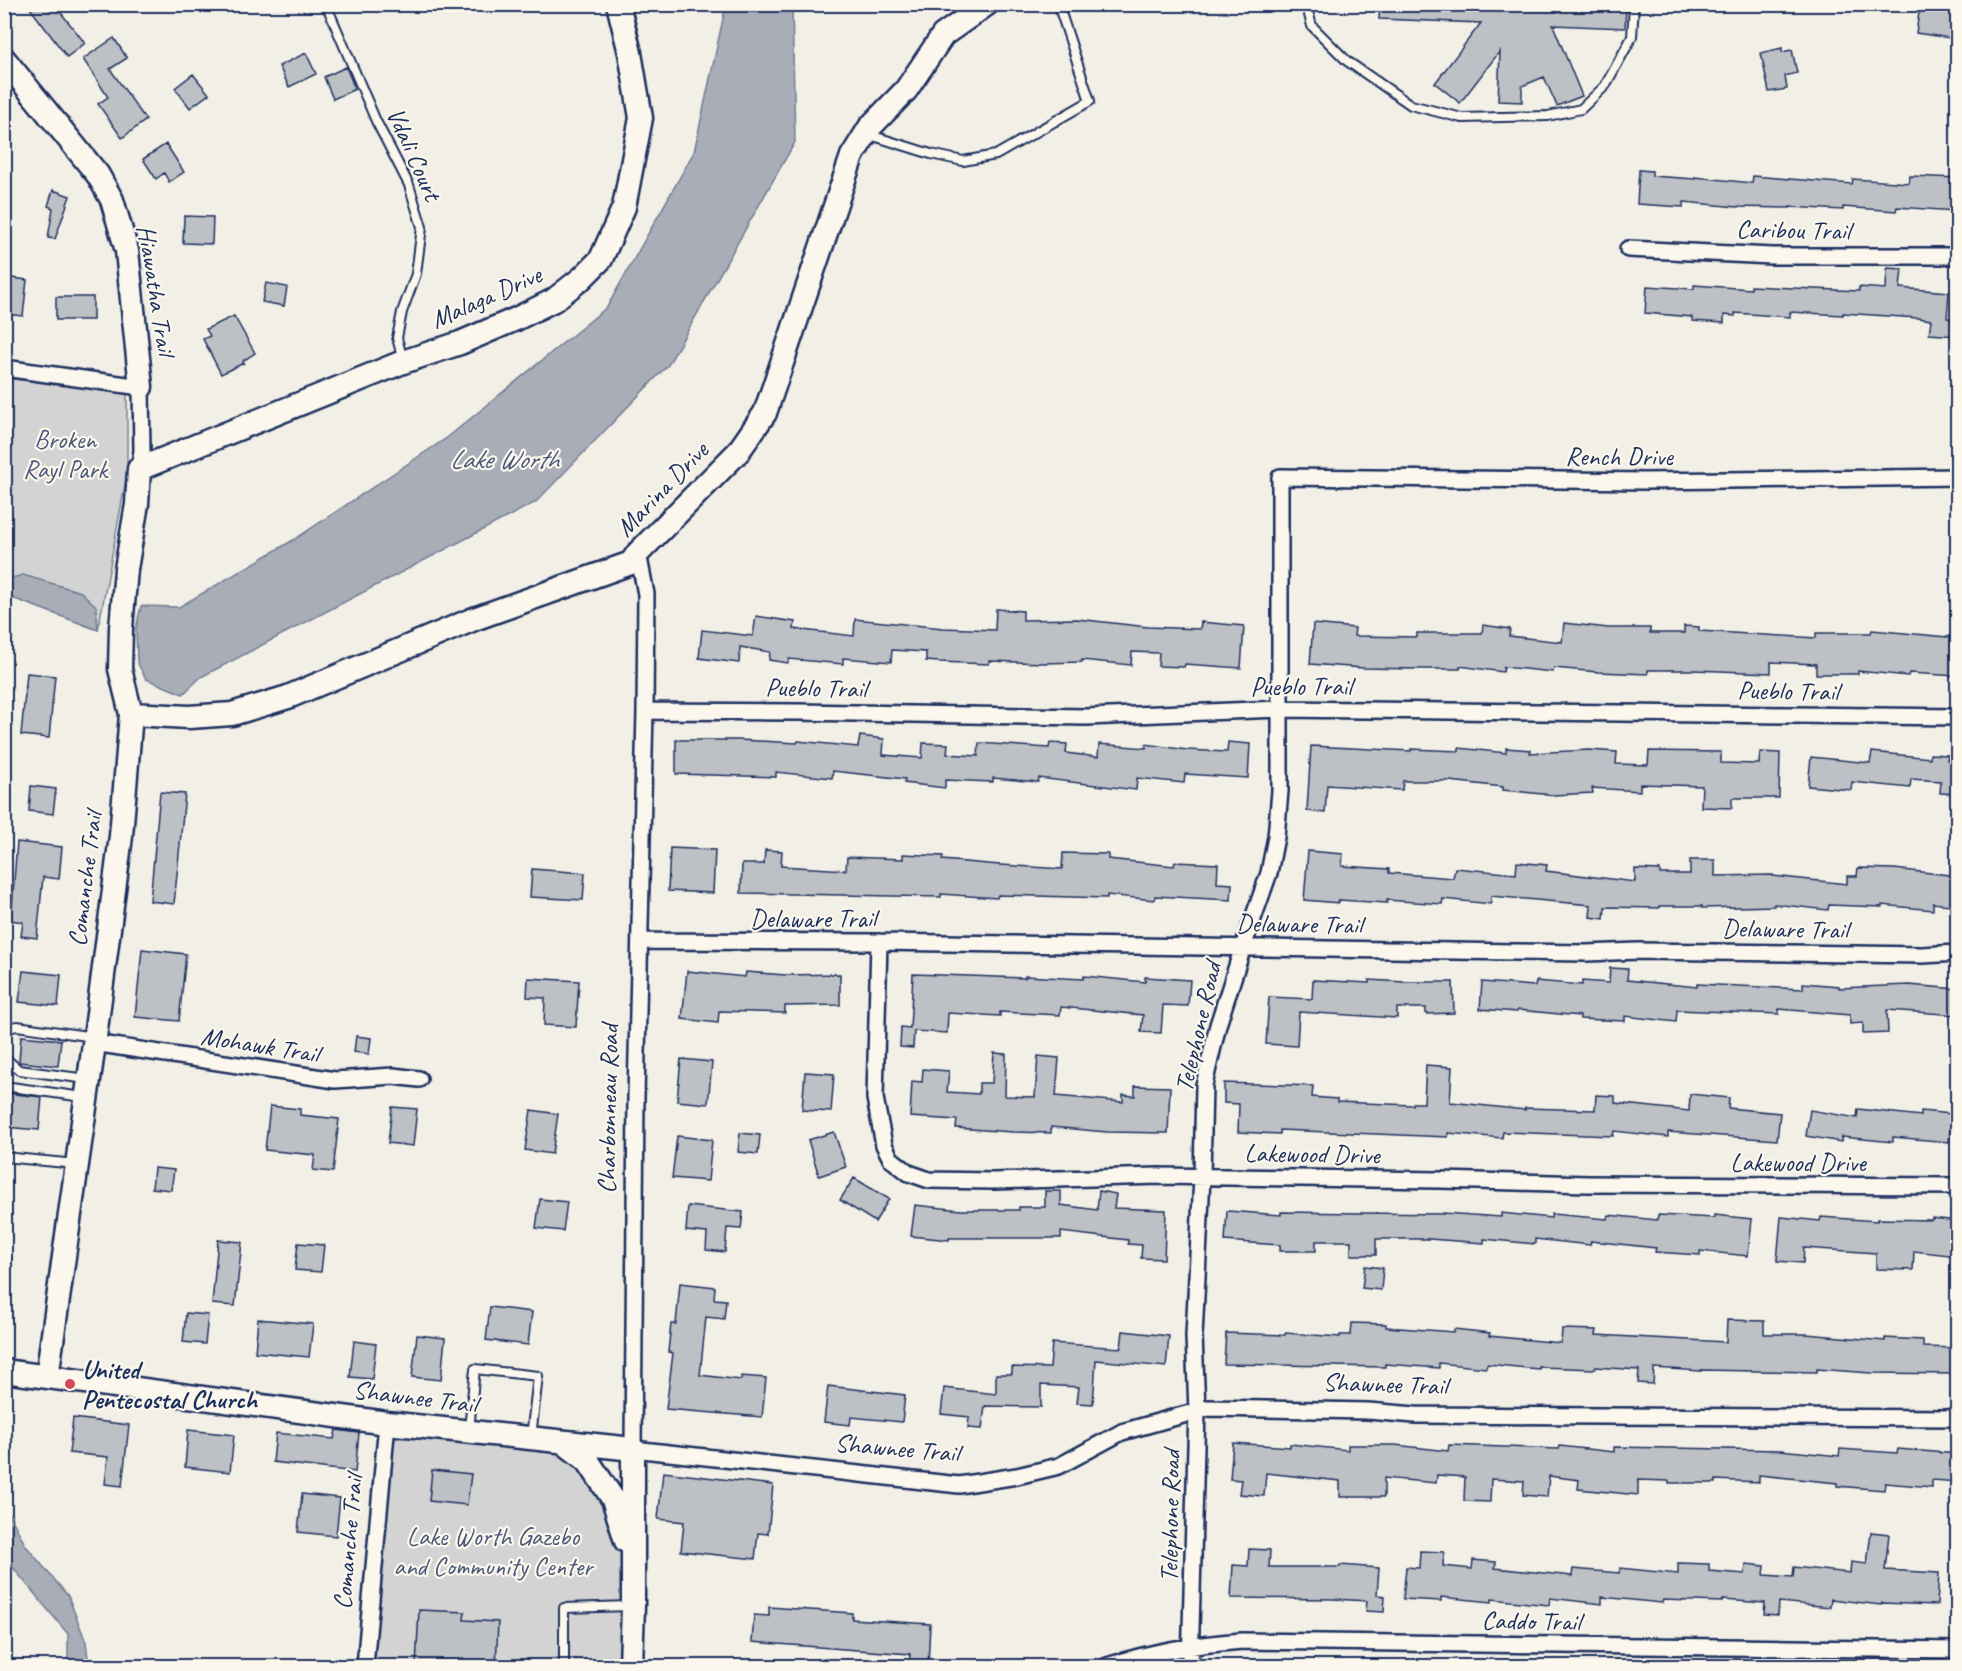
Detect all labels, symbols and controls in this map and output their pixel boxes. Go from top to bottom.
street label: Vdali Court [379,102,450,208]
street label: Caribou Trail [1736,213,1855,248]
street label: Hiawatha Trail [129,223,183,362]
street label: Malaga Drive [426,257,548,336]
park label: Broken Rayl Park [23,423,110,486]
street label: Marina Drive [609,433,716,543]
street label: Rench Drive [1565,440,1674,473]
water label: Lake Worth [450,442,561,476]
street label: Pueblo Trail [1250,670,1356,703]
street label: Pueblo Trail [765,671,871,705]
street label: Pueblo Trail [1737,674,1843,708]
street label: Comanche Trail [60,805,110,948]
street label: Delaware Trail [750,902,881,935]
street label: Delaware Trail [1236,906,1367,942]
street label: Delaware Trail [1722,911,1853,947]
street label: Telephone Road [1167,955,1230,1095]
street label: Mohawk Trail [199,1019,326,1071]
street label: Charbonneau Road [590,1020,626,1194]
street label: Lakewood Drive [1244,1136,1381,1172]
street label: Lakewood Drive [1730,1146,1867,1179]
place label: United Pentecostal Church [82,1353,259,1416]
street label: Shawnee Trail [1322,1365,1452,1403]
street label: Shawnee Trail [351,1373,483,1422]
marker: United Pentecostal Church [63,1377,77,1391]
street label: Shawnee Trail [834,1426,965,1470]
street label: Telephone Road [1152,1446,1188,1582]
street label: Comanche Trail [326,1469,371,1611]
park label: Lake Worth Gazebo and Community Center [394,1520,595,1583]
street label: Caddo Trail [1481,1604,1585,1638]

